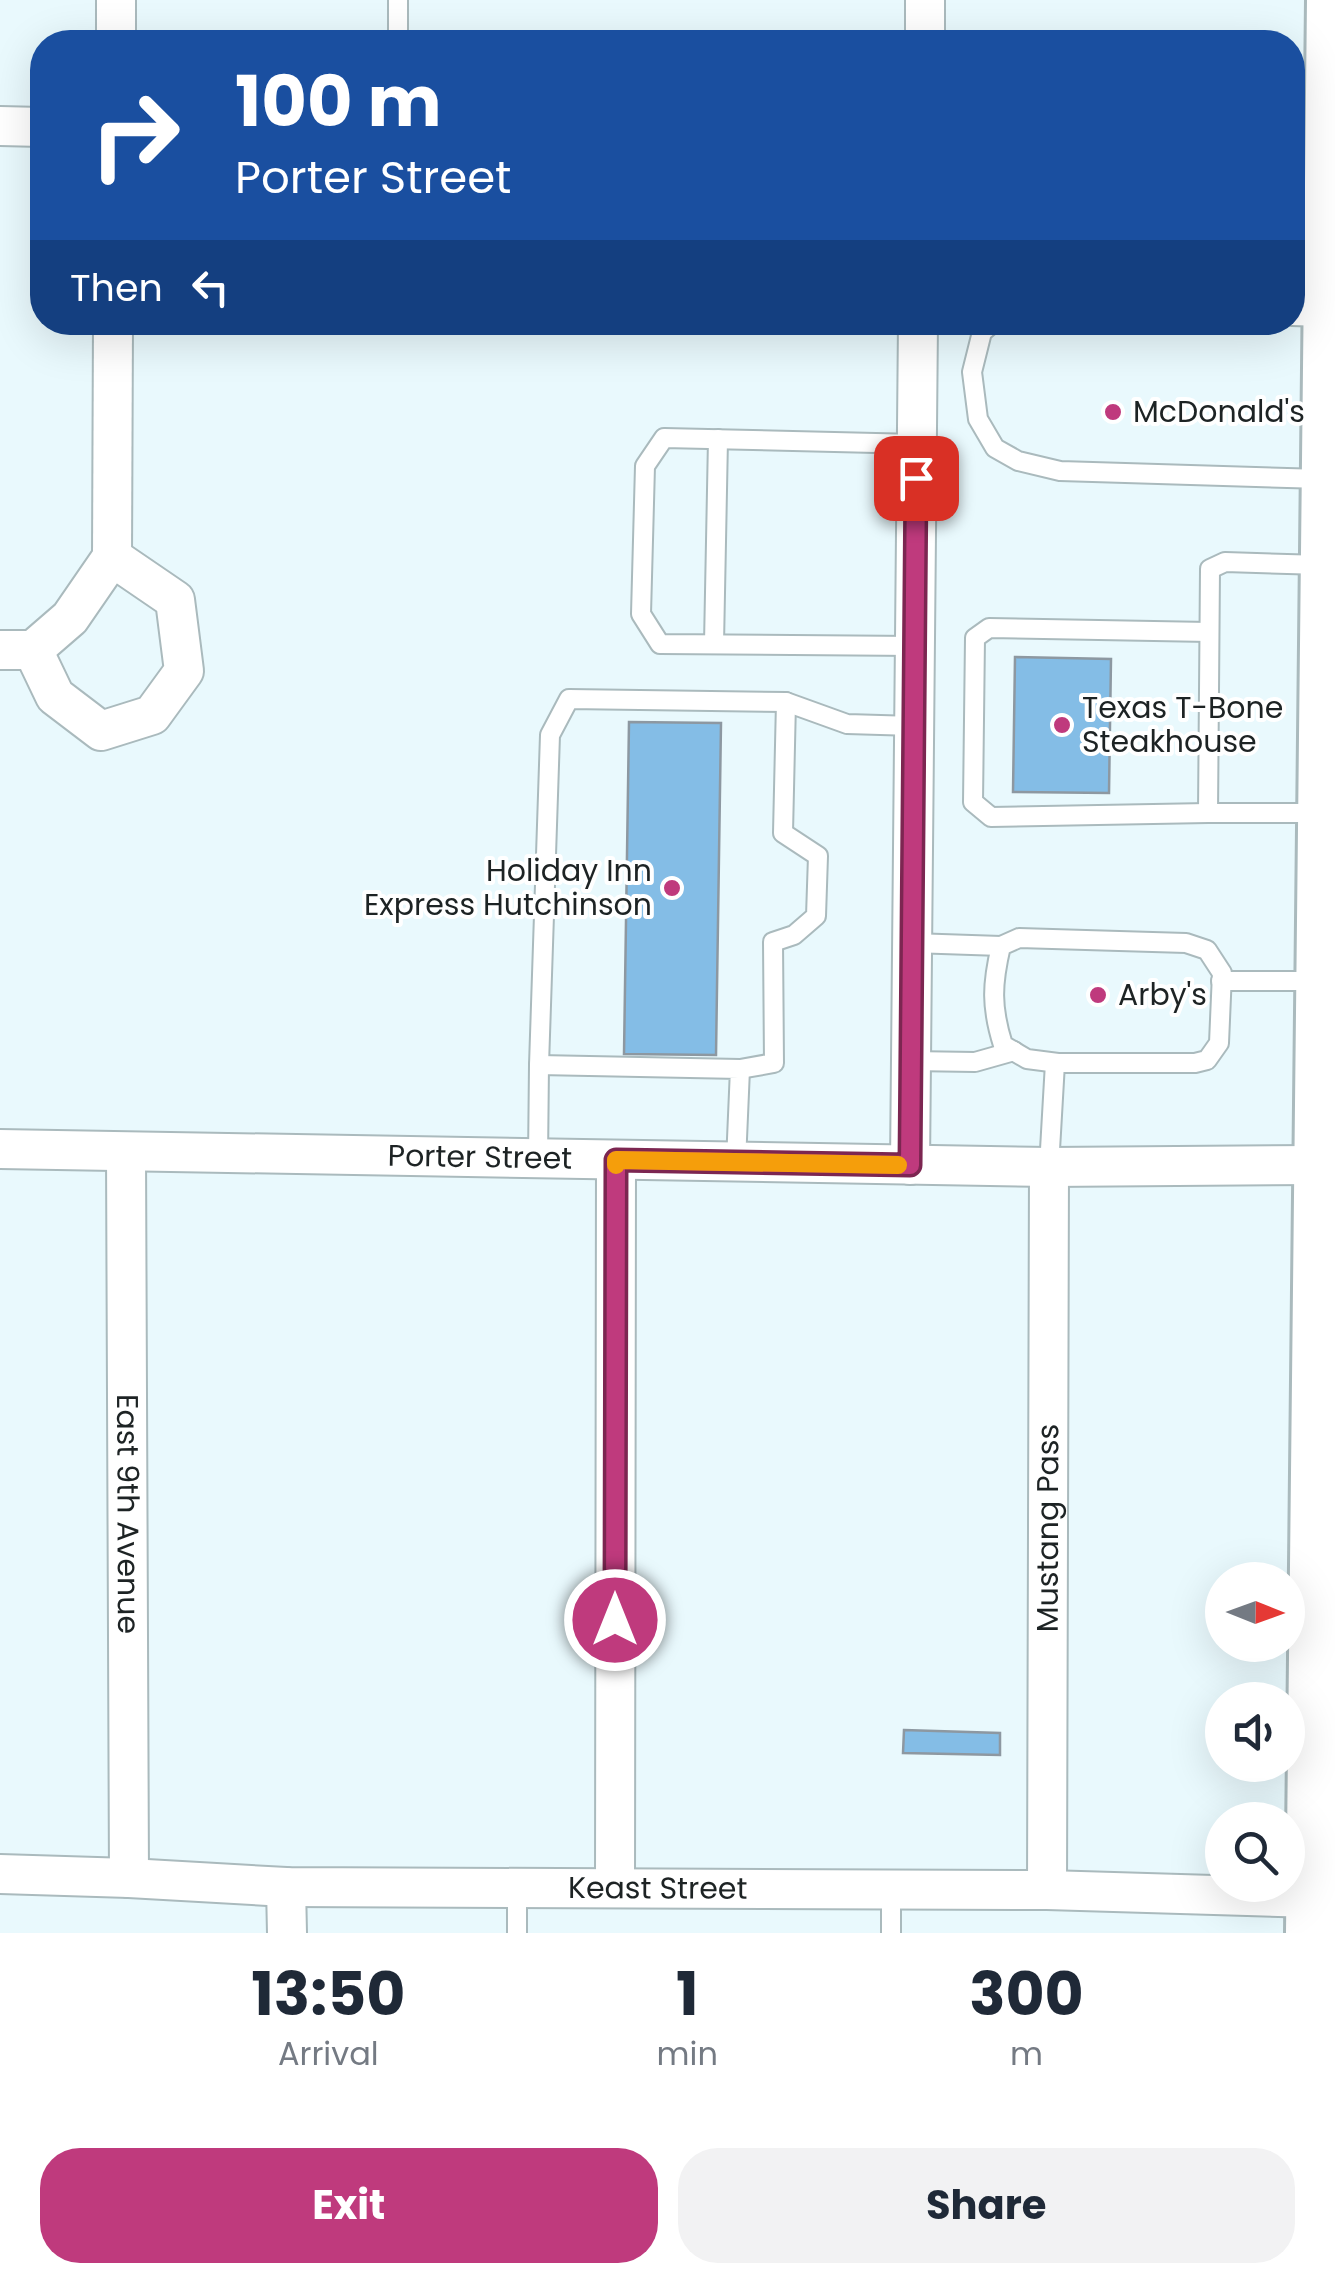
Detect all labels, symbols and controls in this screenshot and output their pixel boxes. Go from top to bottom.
text: 100 m [235,52,442,151]
icon: right [70,70,200,200]
text: Porter Street [235,146,511,209]
icon: left [183,260,238,315]
text: Then [70,261,163,314]
place label: McDonald's [1133,390,1305,433]
marker: McDonald's [1102,401,1124,423]
pin [874,436,959,521]
icon: arrive [889,451,944,506]
place label: Texas T-Bone Steakhouse [1082,686,1283,763]
marker: Texas T-Bone Steakhouse [1051,714,1073,736]
place label: Holiday Inn Express Hutchinson [364,849,652,926]
marker: Holiday Inn Express Hutchinson [661,877,683,899]
place label: Arby's [1118,973,1207,1016]
marker: Arby's [1087,984,1109,1006]
street label: Porter Street [387,1134,573,1180]
street label: East 9th Avenue [106,1394,150,1634]
street label: Mustang Pass [1026,1424,1069,1632]
north arrow [1205,1562,1305,1662]
map controls [1205,1562,1305,1902]
position arrow [563,1568,667,1672]
button: sound [1205,1682,1305,1782]
button: search [1205,1802,1305,1902]
street label: Keast Street [568,1866,747,1910]
text: 13:50 [251,1952,405,2036]
text: 1 [676,1952,699,2036]
text: 300 [969,1952,1084,2036]
text: Arrival [278,2031,379,2076]
text: min [657,2031,718,2076]
text: m [1010,2031,1043,2076]
button: Exit [40,2148,658,2263]
button: Share [678,2148,1295,2263]

